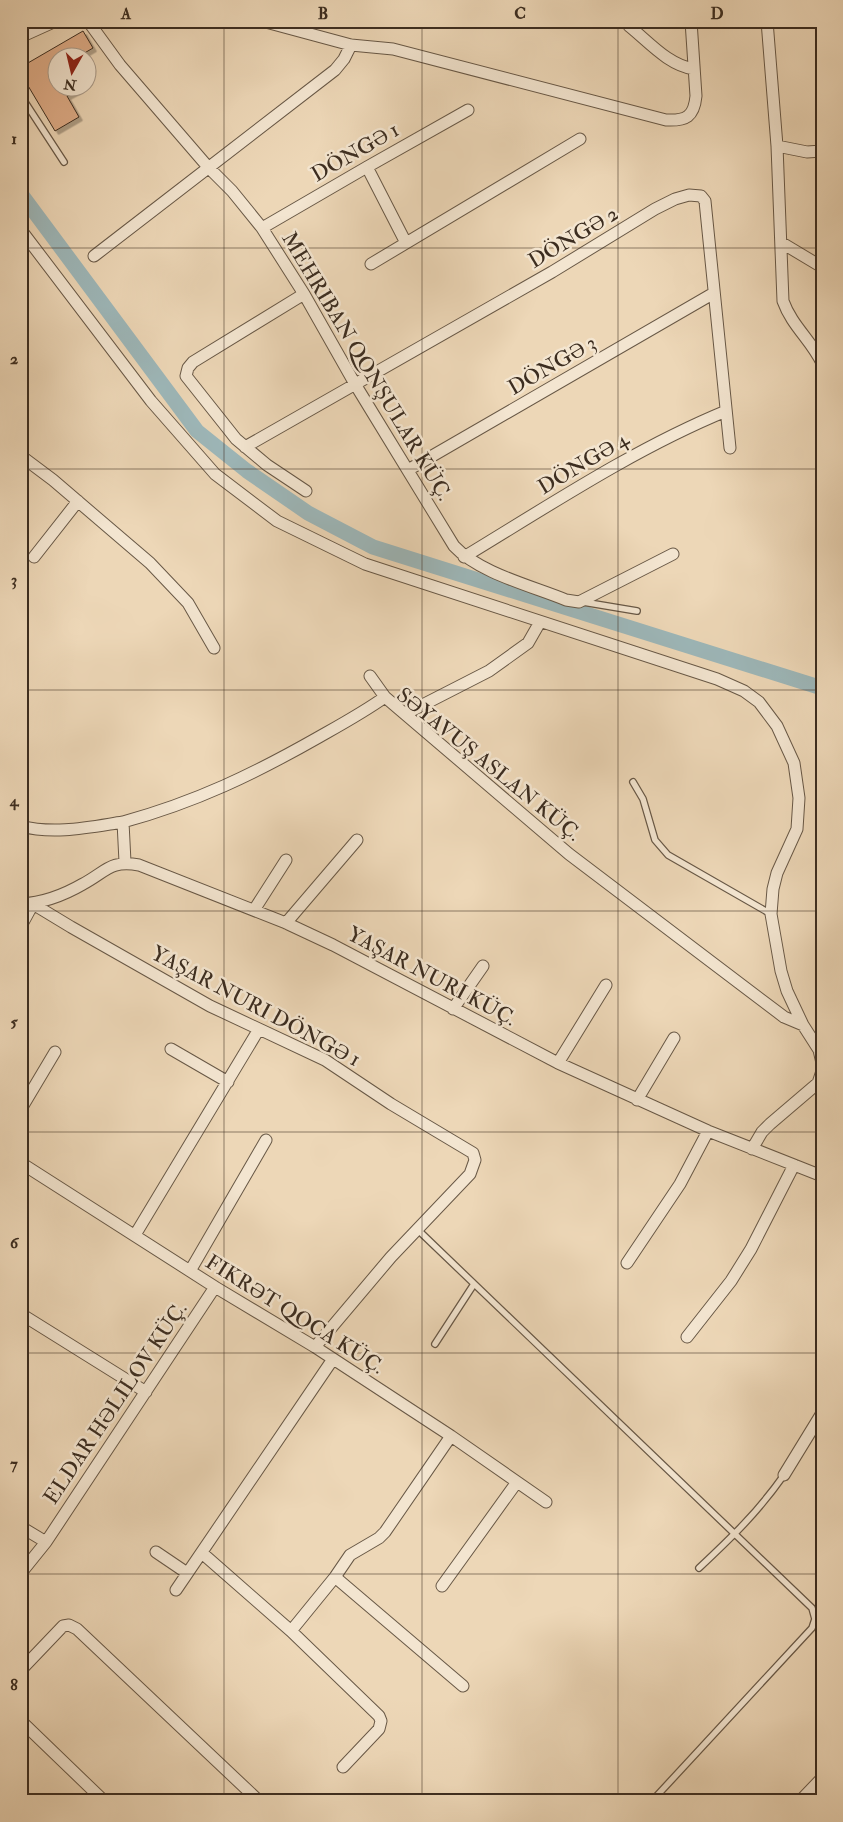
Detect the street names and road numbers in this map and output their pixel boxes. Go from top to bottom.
street label: DÖNGƏ 1 [306,116,404,188]
street label: DÖNGƏ 2 [523,200,623,275]
street label: MEHRIBAN QONŞULAR KÜÇ. [275,227,458,506]
street label: DÖNGƏ 3 [503,329,601,402]
street label: DÖNGƏ 4 [533,425,635,501]
street label: SƏYAVUŞ ASLAN KÜÇ. [391,682,586,847]
street label: YAŞAR NURI KÜÇ. [343,921,521,1032]
street label: YAŞAR NURI DÖNGƏ 1 [147,940,365,1073]
street label: FIKRƏT QOCA KÜÇ. [200,1248,389,1380]
street label: ELDAR HƏLILOV KÜÇ. [38,1297,193,1510]

